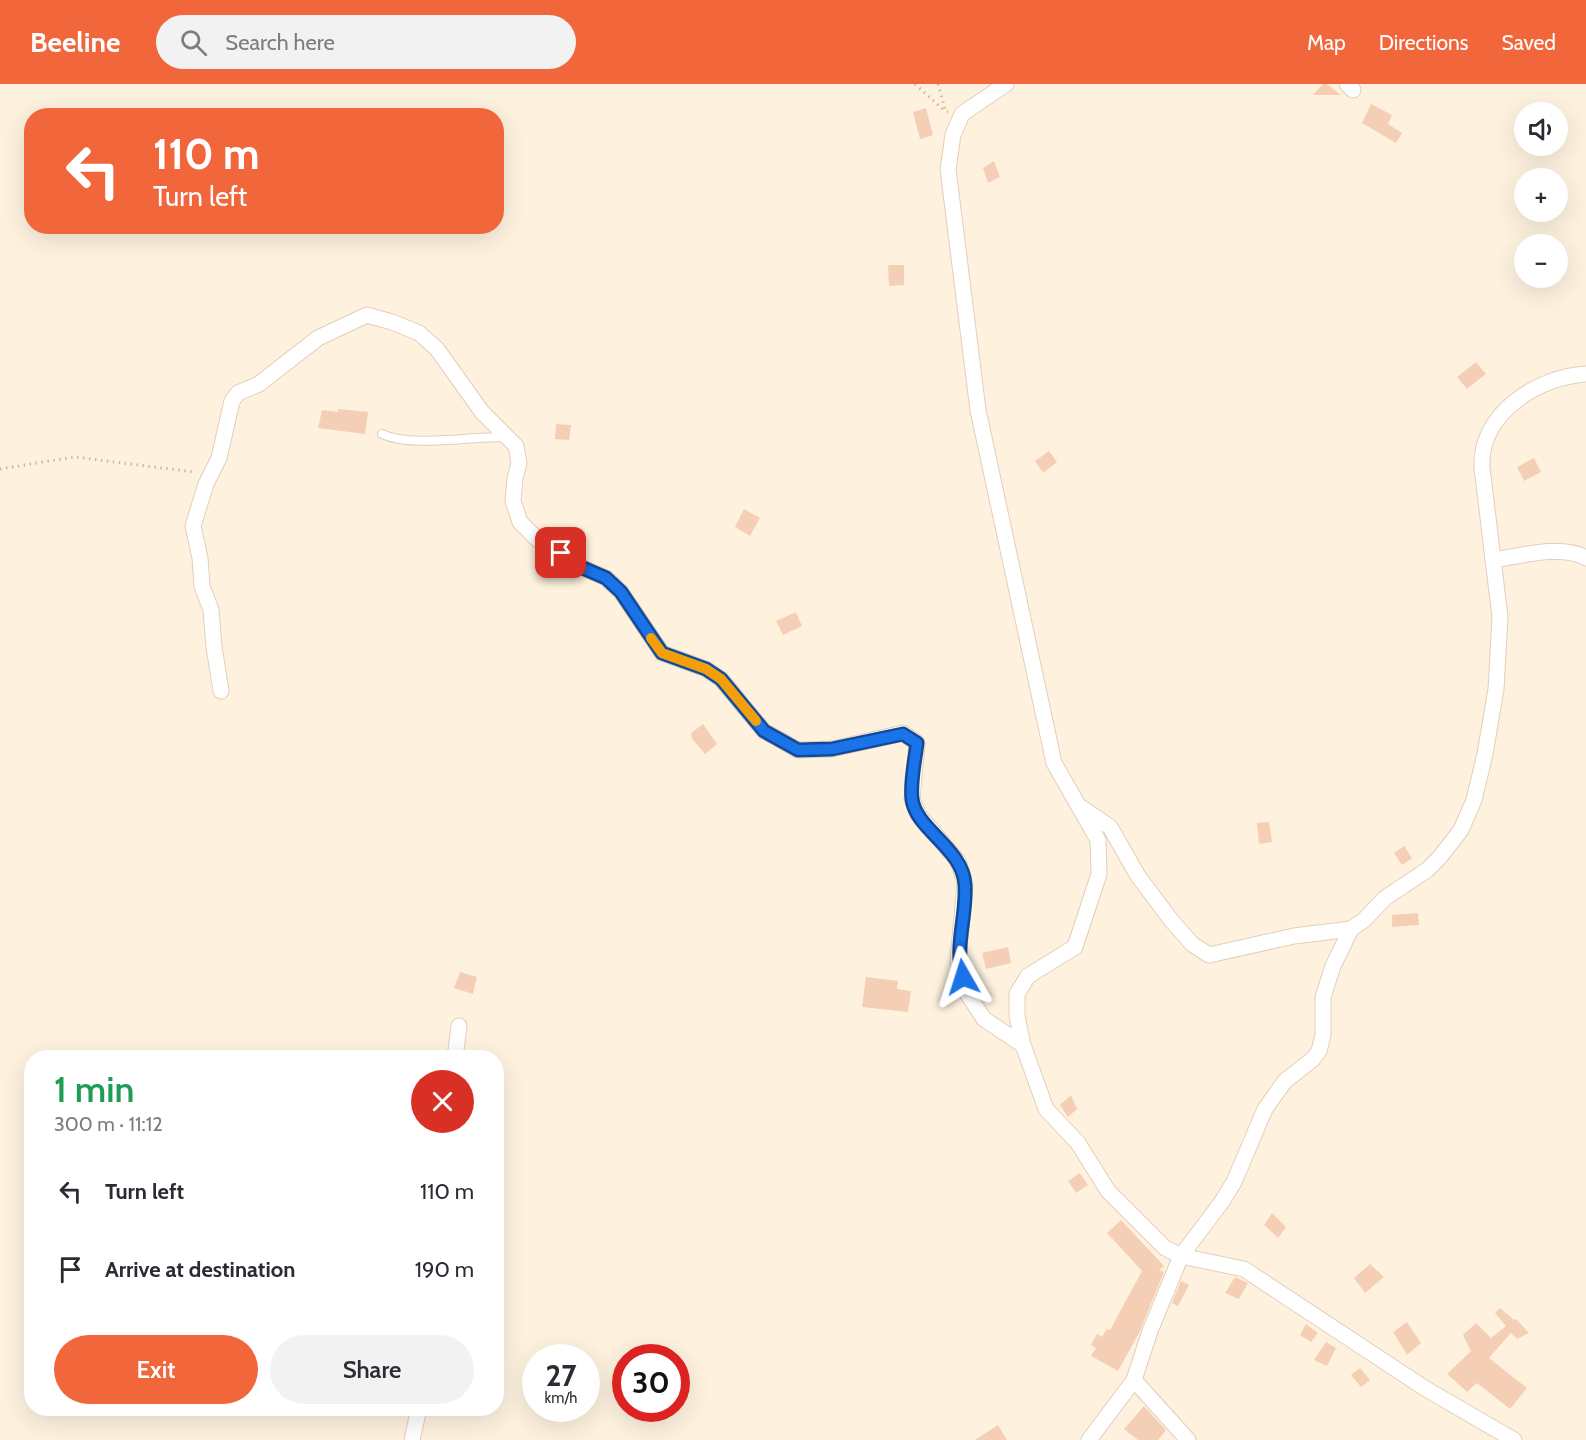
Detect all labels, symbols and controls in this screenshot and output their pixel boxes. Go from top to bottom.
search box [156,15,576,69]
text: Beeline [30,25,120,59]
icon: search [177,26,210,59]
text: Search here [225,29,335,56]
text: Map [1307,30,1346,55]
text: Directions [1379,30,1468,55]
text: Saved [1501,30,1556,55]
map controls [1514,102,1568,288]
button: sound [1514,102,1568,156]
text: 110 m [153,128,260,180]
icon: left [54,132,132,210]
button: + [1514,168,1568,222]
text: Turn left [153,180,247,213]
button: − [1514,234,1568,288]
pin [535,527,586,578]
icon: arrive [544,536,577,569]
position arrow [931,945,995,1009]
text: 1 min [54,1067,134,1111]
button: close [411,1070,474,1133]
text: 300 m · 11:12 [54,1112,163,1136]
icon: left [54,1175,87,1208]
text: Turn left [105,1178,184,1205]
text: 110 m [420,1178,474,1205]
icon: arrive [54,1253,87,1286]
text: Arrive at destination [105,1256,295,1283]
text: 190 m [415,1256,474,1283]
button: Exit [54,1335,258,1404]
button: Share [270,1335,474,1404]
speed limit sign: 30 [612,1344,690,1422]
text: 27 [545,1357,577,1394]
text: km/h [545,1389,577,1407]

